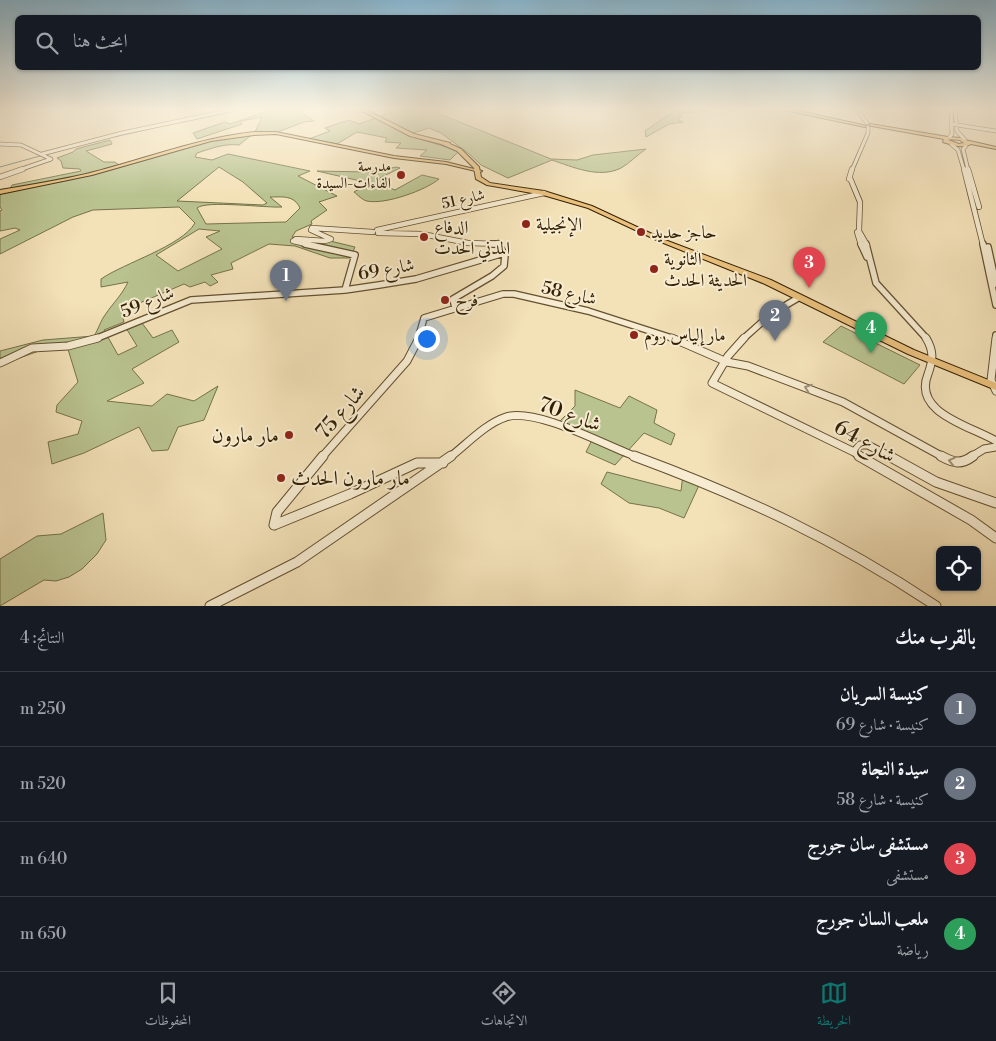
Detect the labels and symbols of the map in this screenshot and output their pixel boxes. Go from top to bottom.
place label: مدرسة الفاءات-السيدة [317,157,391,193]
marker: مدرسة الفاءات-السيدة [395,169,407,181]
street label: شارع 51 [440,185,487,217]
place label: الإنجيلية [536,213,582,237]
place label: الدفاع المدني الحدت [434,216,510,263]
marker: الإنجيلية [520,218,532,230]
place label: حاجز حديد [651,221,717,244]
marker: حاجز حديد [635,226,647,238]
marker: الدفاع المدني الحدت [418,231,430,243]
pin: 3 [793,247,825,288]
place label: الثانوية الحديثة الحدث [664,248,747,292]
street label: شارع 69 [356,253,417,289]
pin: 1 [270,260,302,301]
marker: الثانوية الحديثة الحدث [648,263,660,275]
street label: شارع 58 [538,276,599,314]
street label: شارع 59 [117,281,178,326]
place label: فرح [455,289,478,316]
marker: فرح [439,294,451,306]
pin: 2 [759,300,791,341]
pin: 4 [855,312,887,353]
place label: مار إلياس روم [644,324,726,351]
your location [414,326,440,352]
marker: مار إلياس روم [628,329,640,341]
street label: شارع 75 [310,381,374,447]
one-way arrow [804,384,813,394]
street label: شارع 70 [533,392,605,442]
street label: شارع 64 [827,414,900,473]
place label: مار مارون [212,423,279,449]
marker: مار مارون [283,429,295,441]
one-way arrow [948,456,956,467]
place label: مار مارون الحدث [291,466,410,492]
marker: مار مارون الحدث [275,472,287,484]

